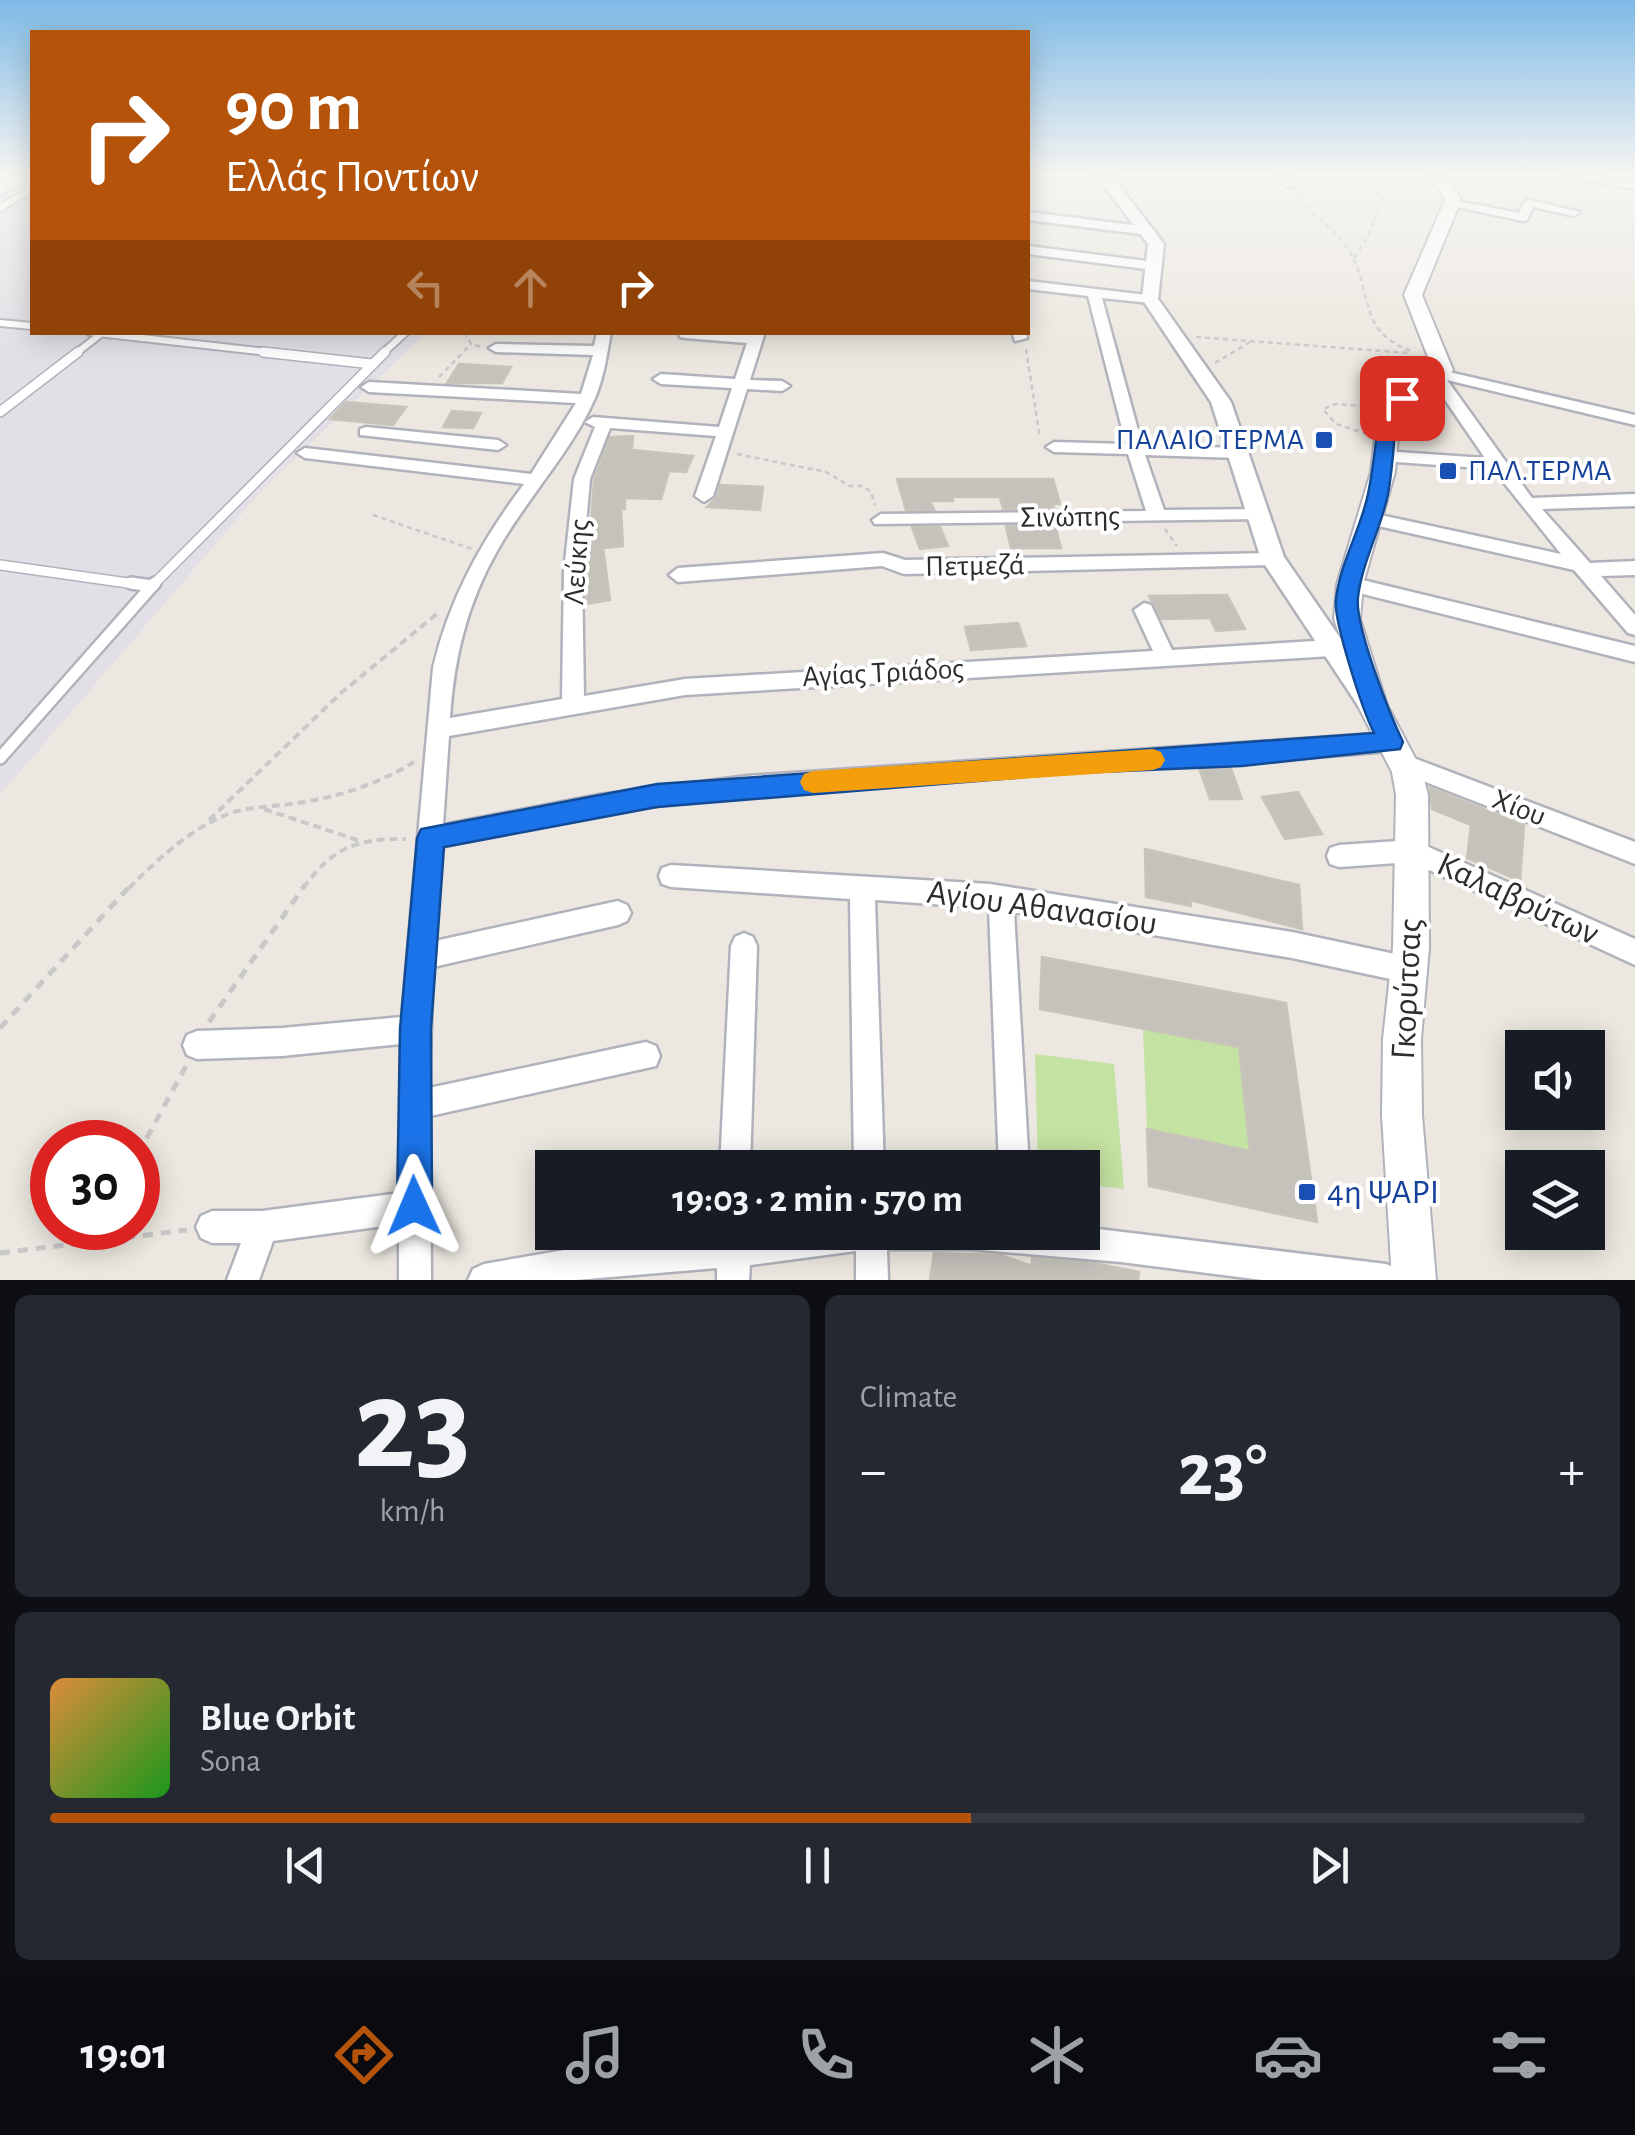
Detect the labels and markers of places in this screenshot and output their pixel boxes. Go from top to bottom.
pin [1360,356,1445,441]
place label: ΠΑΛΑΙΟ ΤΕΡΜΑ [1116,425,1304,455]
marker: ΠΑΛΑΙΟ ΤΕΡΜΑ [1313,429,1335,451]
place label: ΠΑΛ.ΤΕΡΜΑ [1468,456,1612,486]
marker: ΠΑΛ.ΤΕΡΜΑ [1437,460,1459,482]
place label: 4η ΨΑΡΙ [1327,1175,1439,1210]
marker: 4η ΨΑΡΙ [1296,1181,1318,1203]

